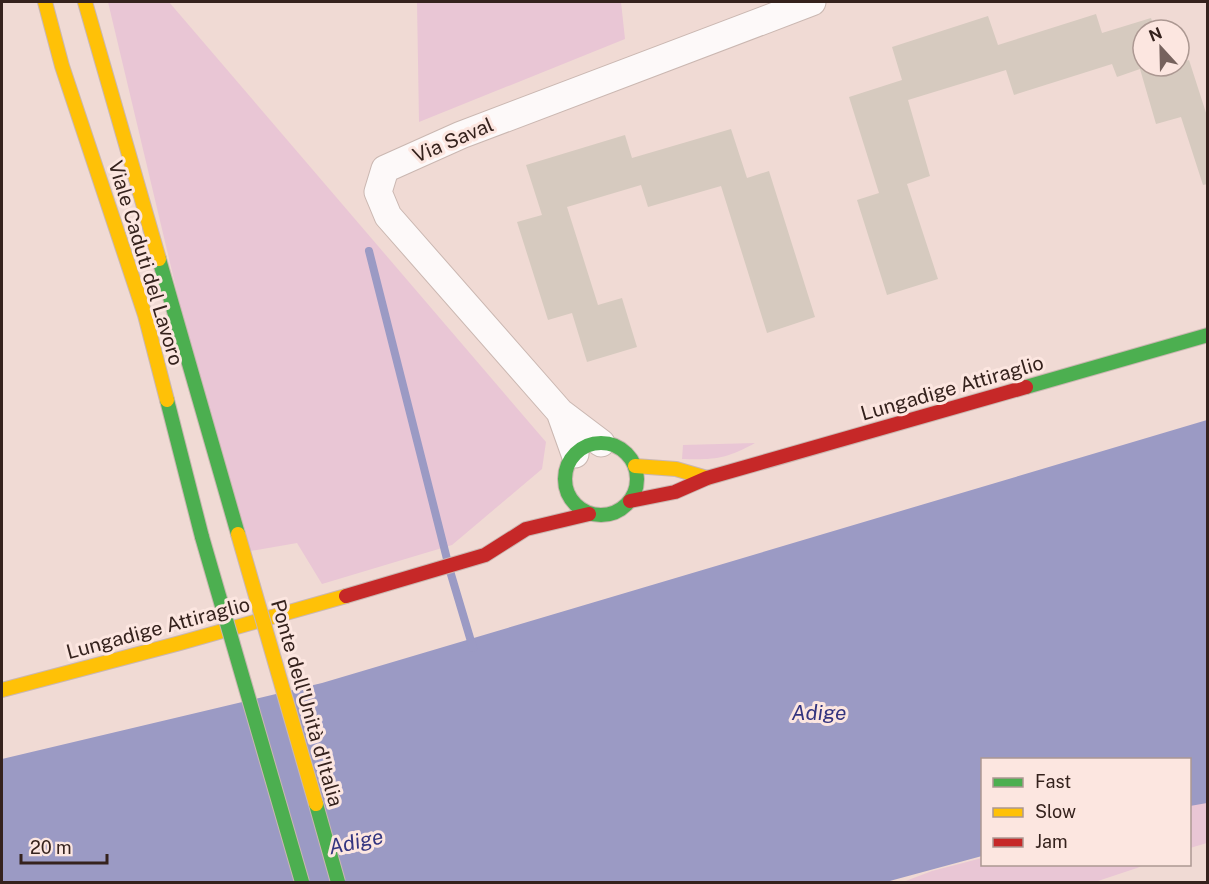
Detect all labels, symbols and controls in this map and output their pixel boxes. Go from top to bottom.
north arrow [1131,18,1191,78]
text: N [1146,23,1165,46]
street label: Via Saval [409,112,497,168]
street label: Viale Caduti del Lavoro [103,158,189,368]
street label: Lungadige Attiraglio [858,350,1046,426]
street label: Lungadige Attiraglio [64,592,252,664]
street label: Ponte dell'Unità d'Italia [266,597,348,809]
water label: Adige [792,700,846,725]
legend [981,758,1191,866]
text: Fast [1035,771,1071,792]
text: Slow [1035,801,1076,822]
water label: Adige [326,824,385,859]
scale bar [21,827,106,865]
text: Jam [1035,831,1068,852]
text: 20 m [30,837,72,858]

